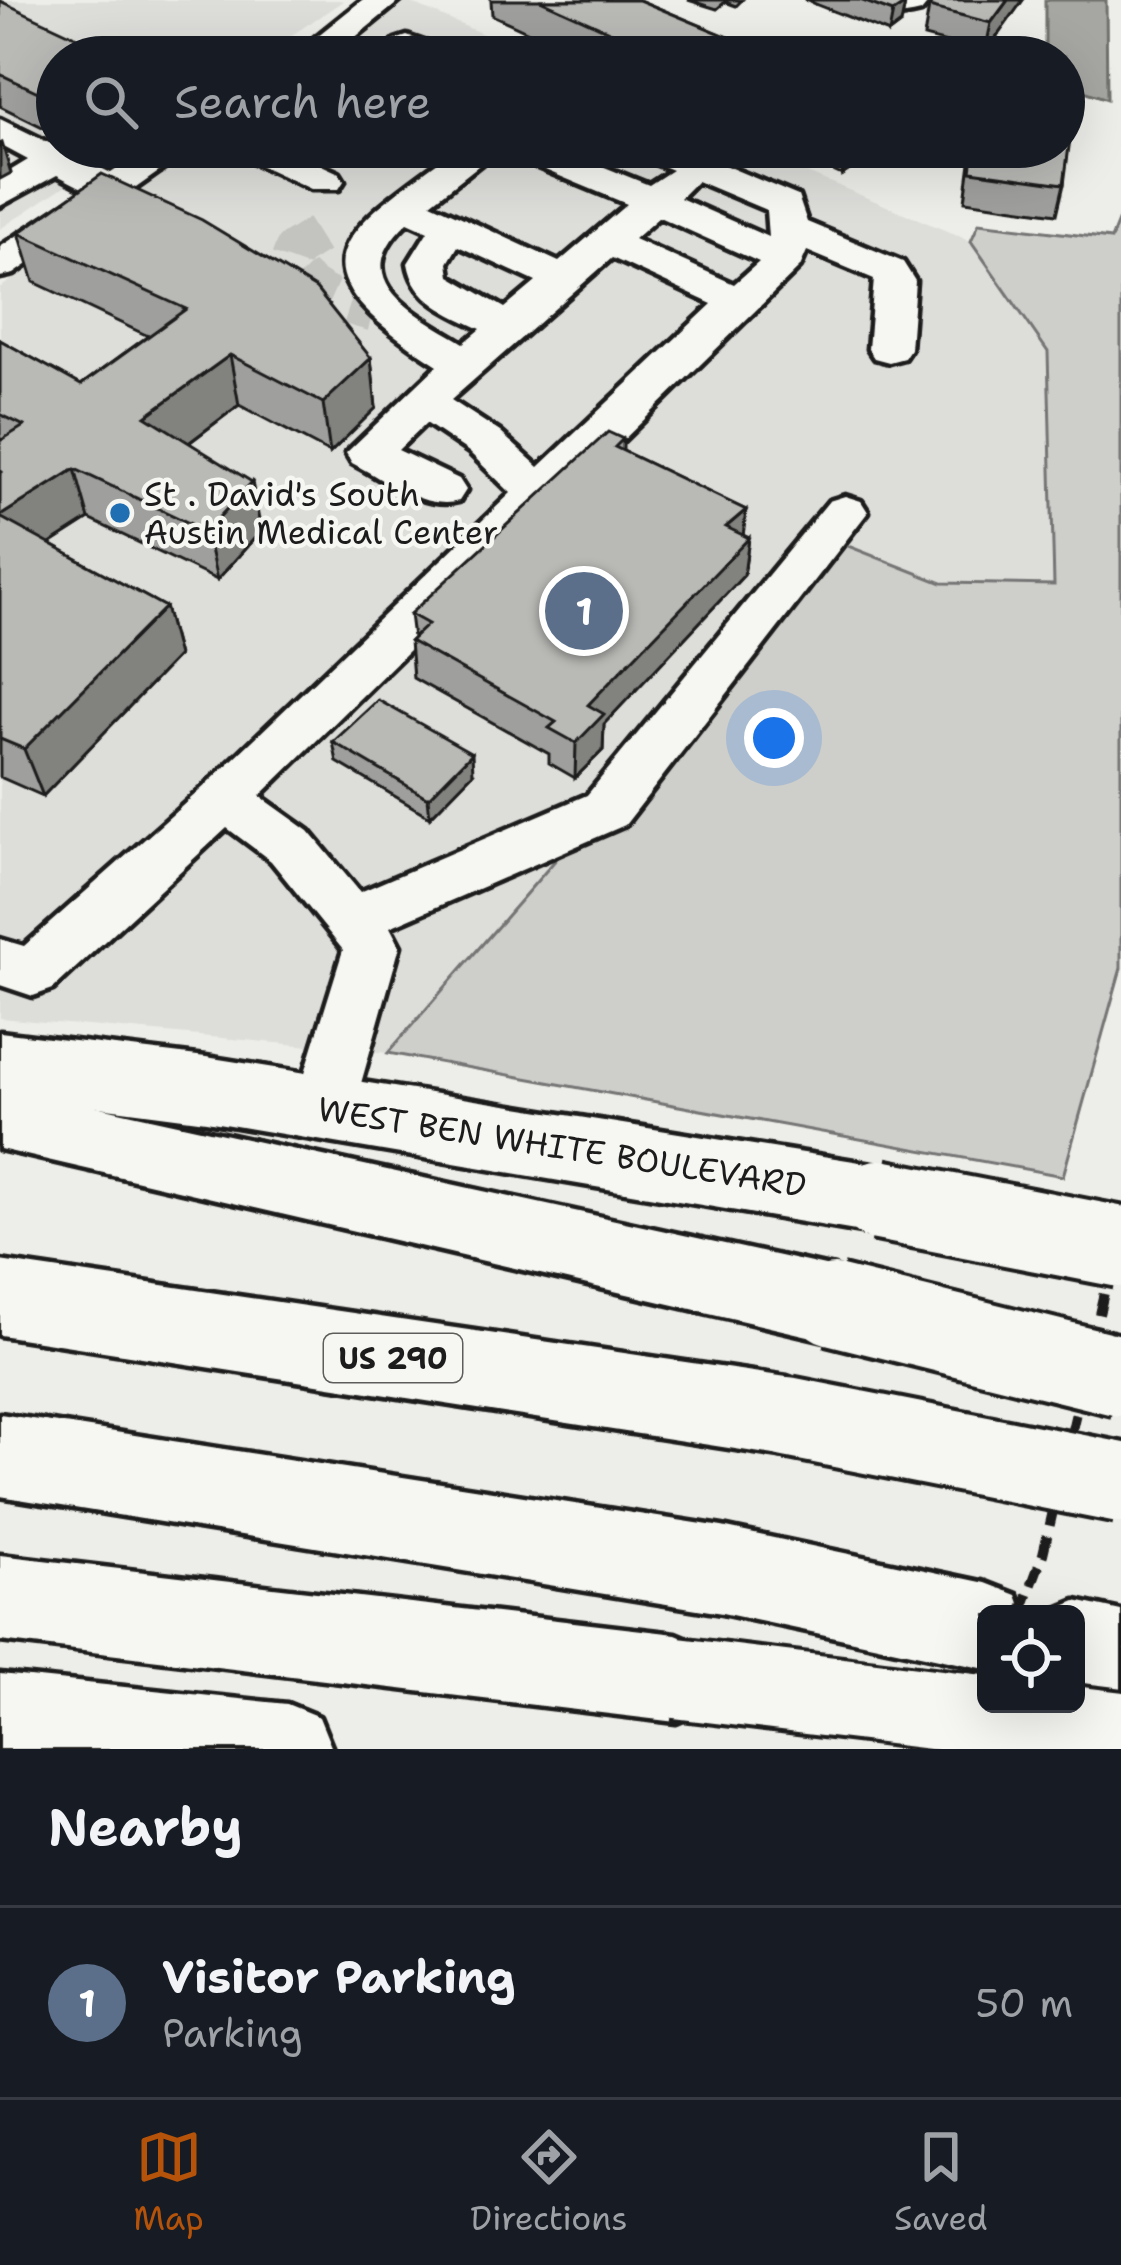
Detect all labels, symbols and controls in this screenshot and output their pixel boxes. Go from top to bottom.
search box [36,36,1085,168]
icon: search [78,69,144,135]
text: Search here [174,72,431,132]
place label: St . David's South Austin Medical Center [144,472,498,555]
marker: St . David's South Austin Medical Center [107,500,133,526]
pin: 1 [545,566,623,656]
your location [744,708,804,768]
street label: WEST BEN WHITE BOULEVARD [314,1086,810,1208]
road number: US 290 [324,1334,462,1382]
map controls [977,1605,1085,1713]
button: locate [977,1605,1085,1713]
text: Nearby [48,1793,243,1861]
text: Visitor Parking [162,1947,516,2007]
text: 1 [78,1977,96,2029]
text: 50 m [975,1977,1073,2029]
text: Parking [162,2007,303,2059]
tab: Map [133,2124,204,2241]
tab: Directions [470,2124,628,2241]
tab: Saved [894,2124,988,2241]

